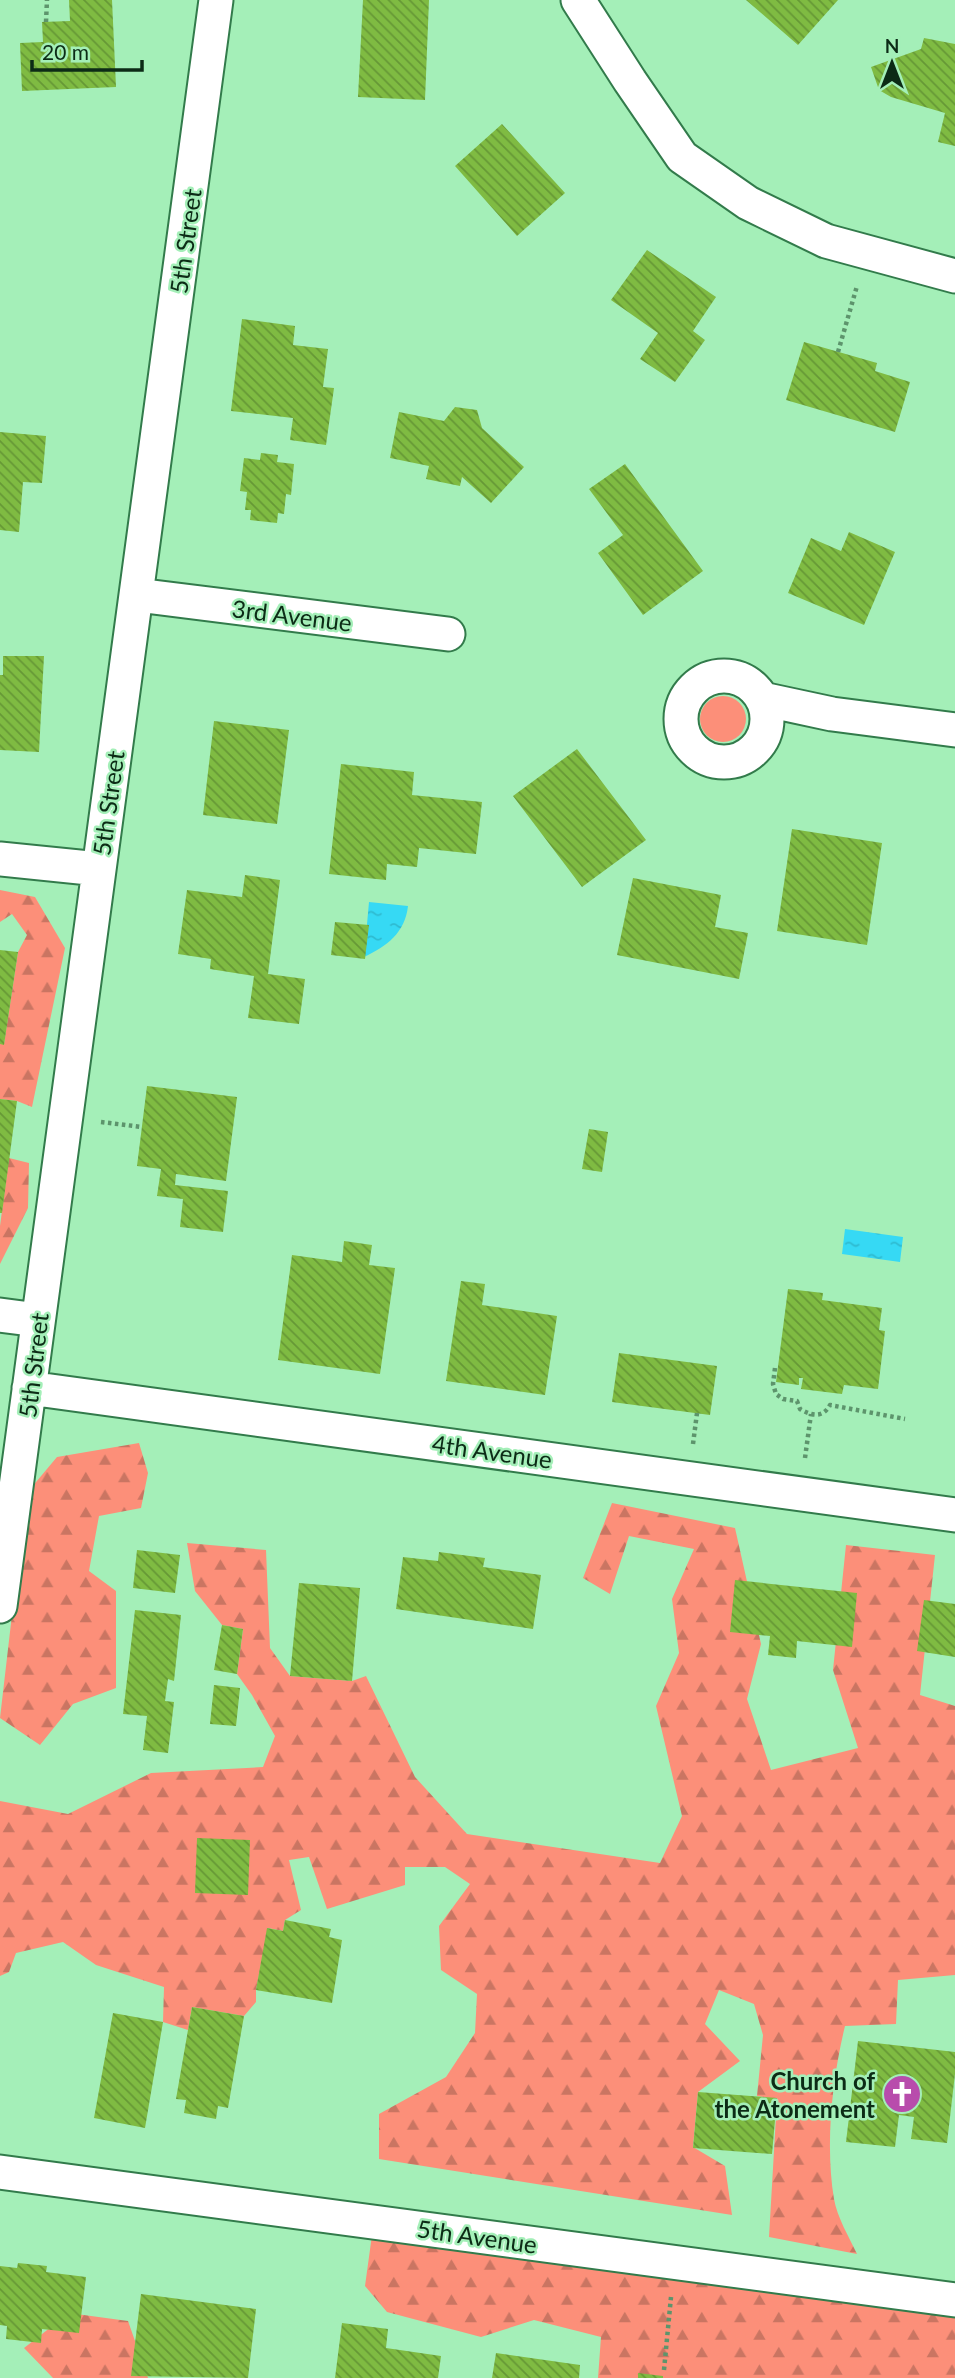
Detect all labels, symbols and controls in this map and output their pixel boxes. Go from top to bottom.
scale bar [32,28,142,72]
north arrow [857,28,927,98]
text: N [885,34,899,57]
text: 20 m [42,39,89,64]
street label: 5th Street [163,186,207,295]
street label: 3rd Avenue [230,593,354,637]
street label: 5th Street [86,748,130,857]
street label: 5th Street [12,1311,54,1419]
street label: 4th Avenue [430,1428,554,1474]
place label: Church of the Atonement [715,2066,875,2123]
church icon: Church of the Atonement [881,2073,923,2115]
street label: 5th Avenue [415,2213,539,2259]

